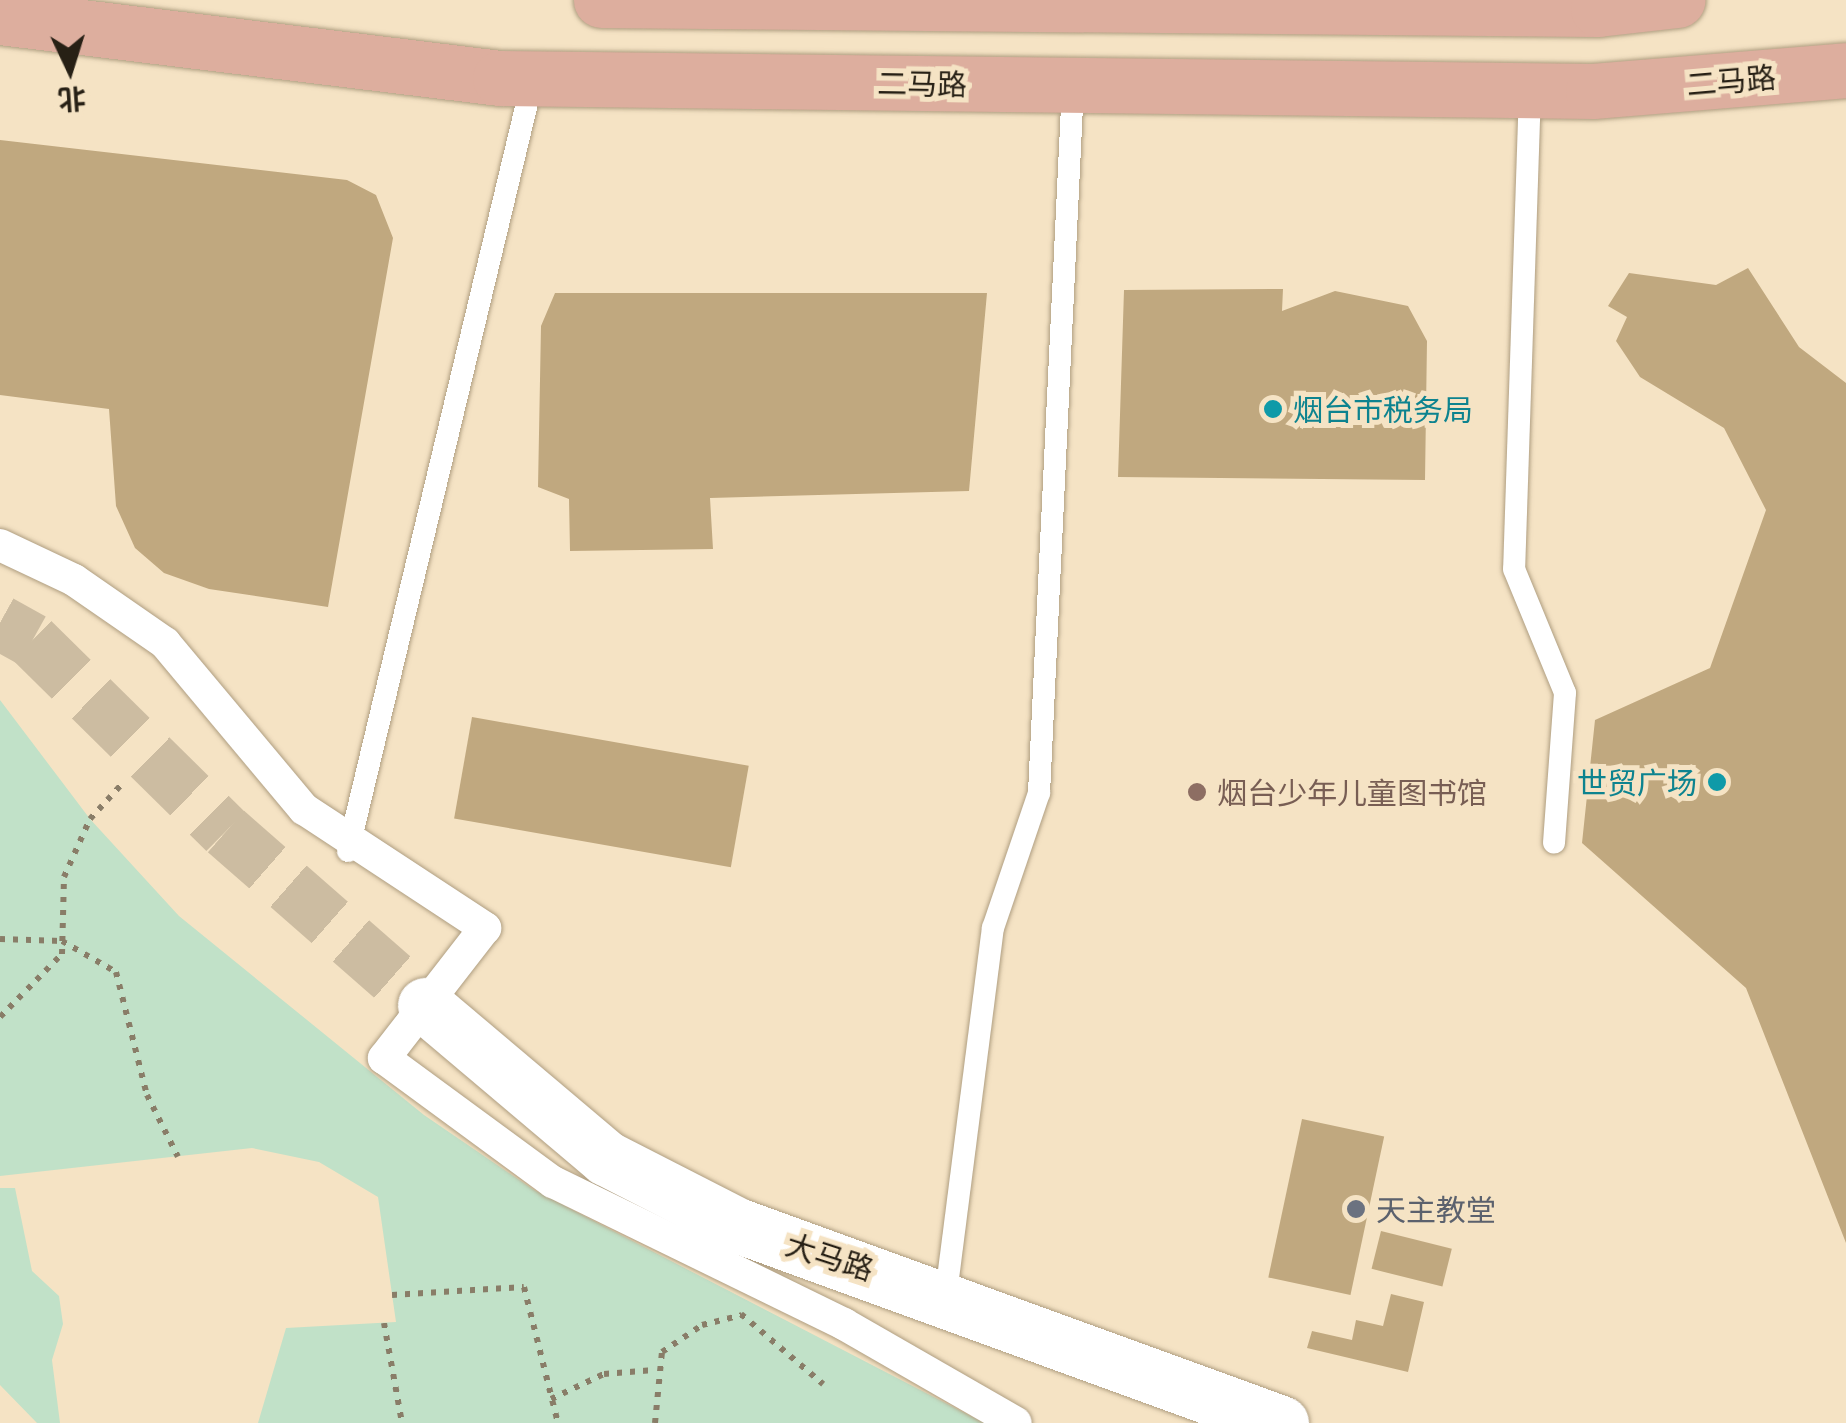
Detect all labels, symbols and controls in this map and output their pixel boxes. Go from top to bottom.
north arrow [20,20,120,120]
street label: 二马路 [1685,58,1777,102]
street label: 二马路 [877,64,967,102]
text: 北 [57,82,87,118]
place label: 烟台市税务局 [1293,391,1473,427]
marker: 烟台市税务局 [1262,398,1284,420]
place label: 世贸广场 [1577,764,1697,800]
marker: 世贸广场 [1706,771,1728,793]
place label: 烟台少年儿童图书馆 [1217,774,1487,810]
marker: 烟台少年儿童图书馆 [1186,781,1208,803]
place label: 天主教堂 [1376,1191,1496,1227]
marker: 天主教堂 [1345,1198,1367,1220]
street label: 大马路 [782,1225,878,1287]

